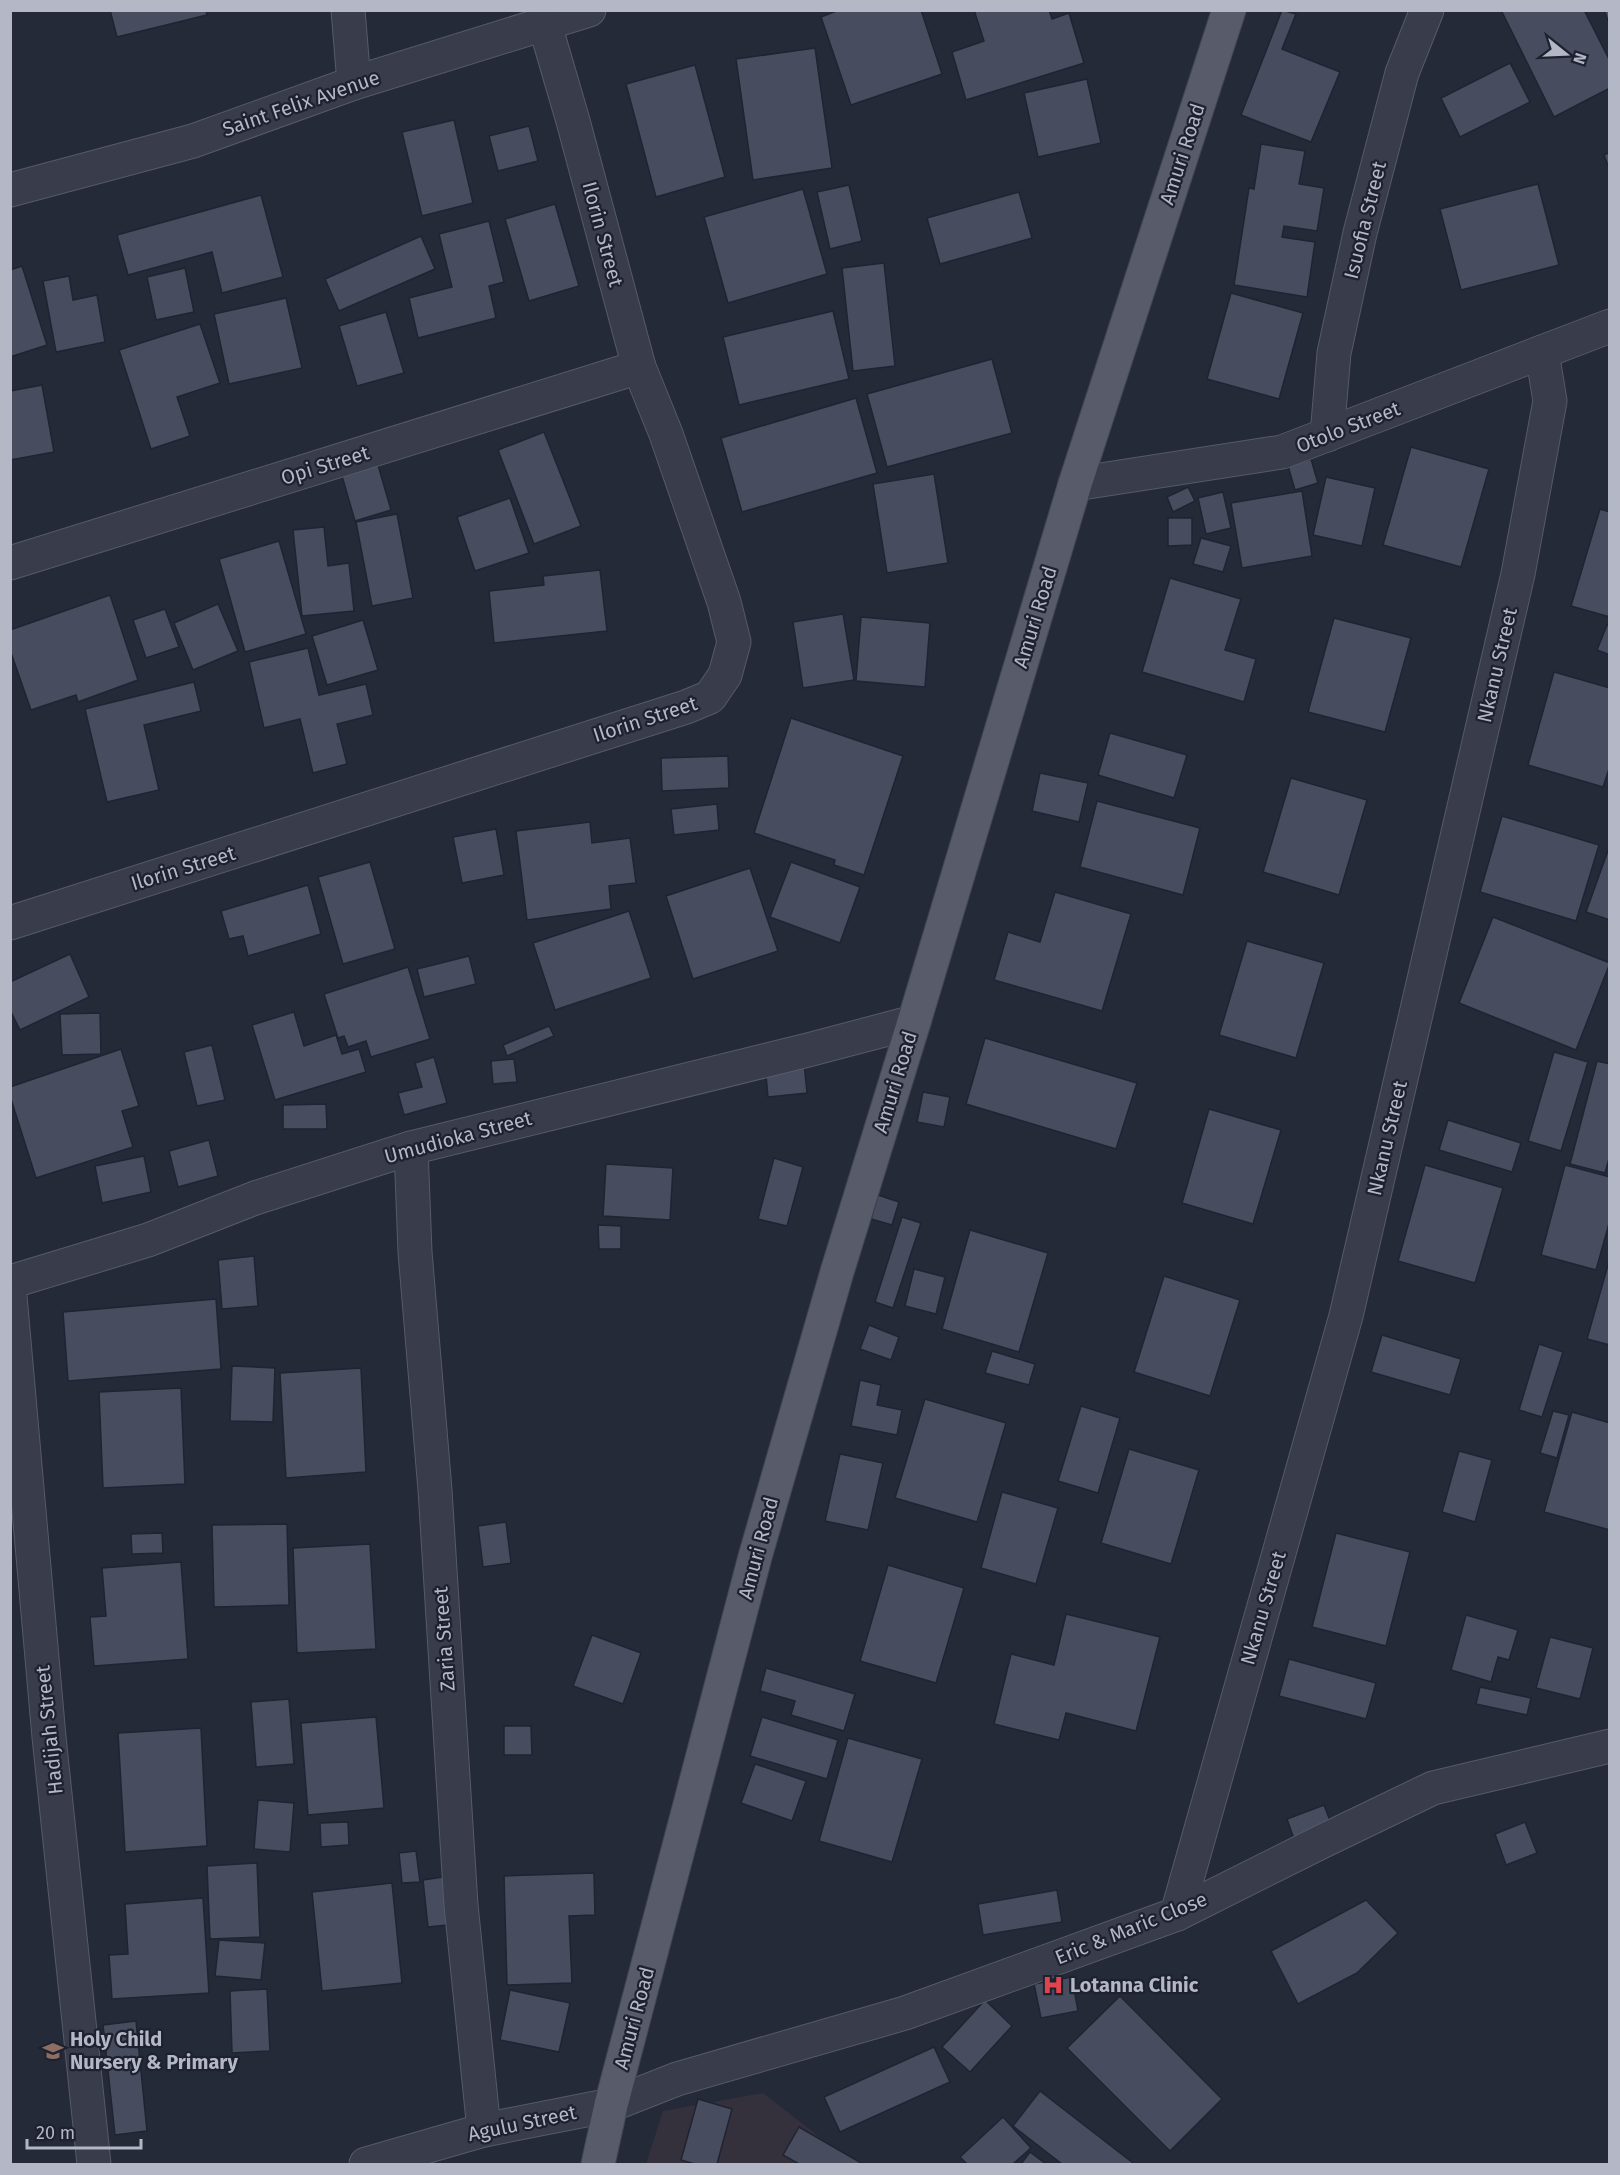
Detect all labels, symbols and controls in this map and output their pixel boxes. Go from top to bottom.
north arrow [1536,24,1596,84]
text: N [1569,51,1590,66]
street label: Saint Felix Avenue [219,65,383,141]
street label: Amuri Road [1154,100,1210,208]
street label: Isuofia Street [1339,158,1391,281]
street label: Ilorin Street [577,179,629,290]
street label: Otolo Street [1293,396,1404,458]
street label: Opi Street [278,440,373,490]
street label: Amuri Road [1008,563,1062,671]
street label: Nkanu Street [1472,604,1522,725]
street label: Ilorin Street [590,691,701,747]
street label: Ilorin Street [128,841,239,895]
street label: Amuri Road [868,1028,922,1136]
street label: Nkanu Street [1362,1077,1412,1198]
street label: Umudioka Street [382,1106,535,1168]
street label: Amuri Road [733,1494,783,1602]
street label: Nkanu Street [1235,1548,1291,1668]
street label: Zaria Street [428,1585,460,1692]
street label: Hadijah Street [30,1663,68,1796]
street label: Eric & Maric Close [1051,1887,1211,1969]
street label: Amuri Road [609,1964,659,2072]
hospital icon: Lotanna Clinic [1041,1973,1065,1997]
place label: Lotanna Clinic [1070,1973,1199,1997]
place label: Holy Child Nursery & Primary [70,2027,238,2074]
school or university icon: Holy Child Nursery & Primary [41,2039,65,2063]
street label: Agulu Street [466,2100,579,2146]
scale bar [27,2112,141,2150]
text: 20 m [36,2122,75,2144]

